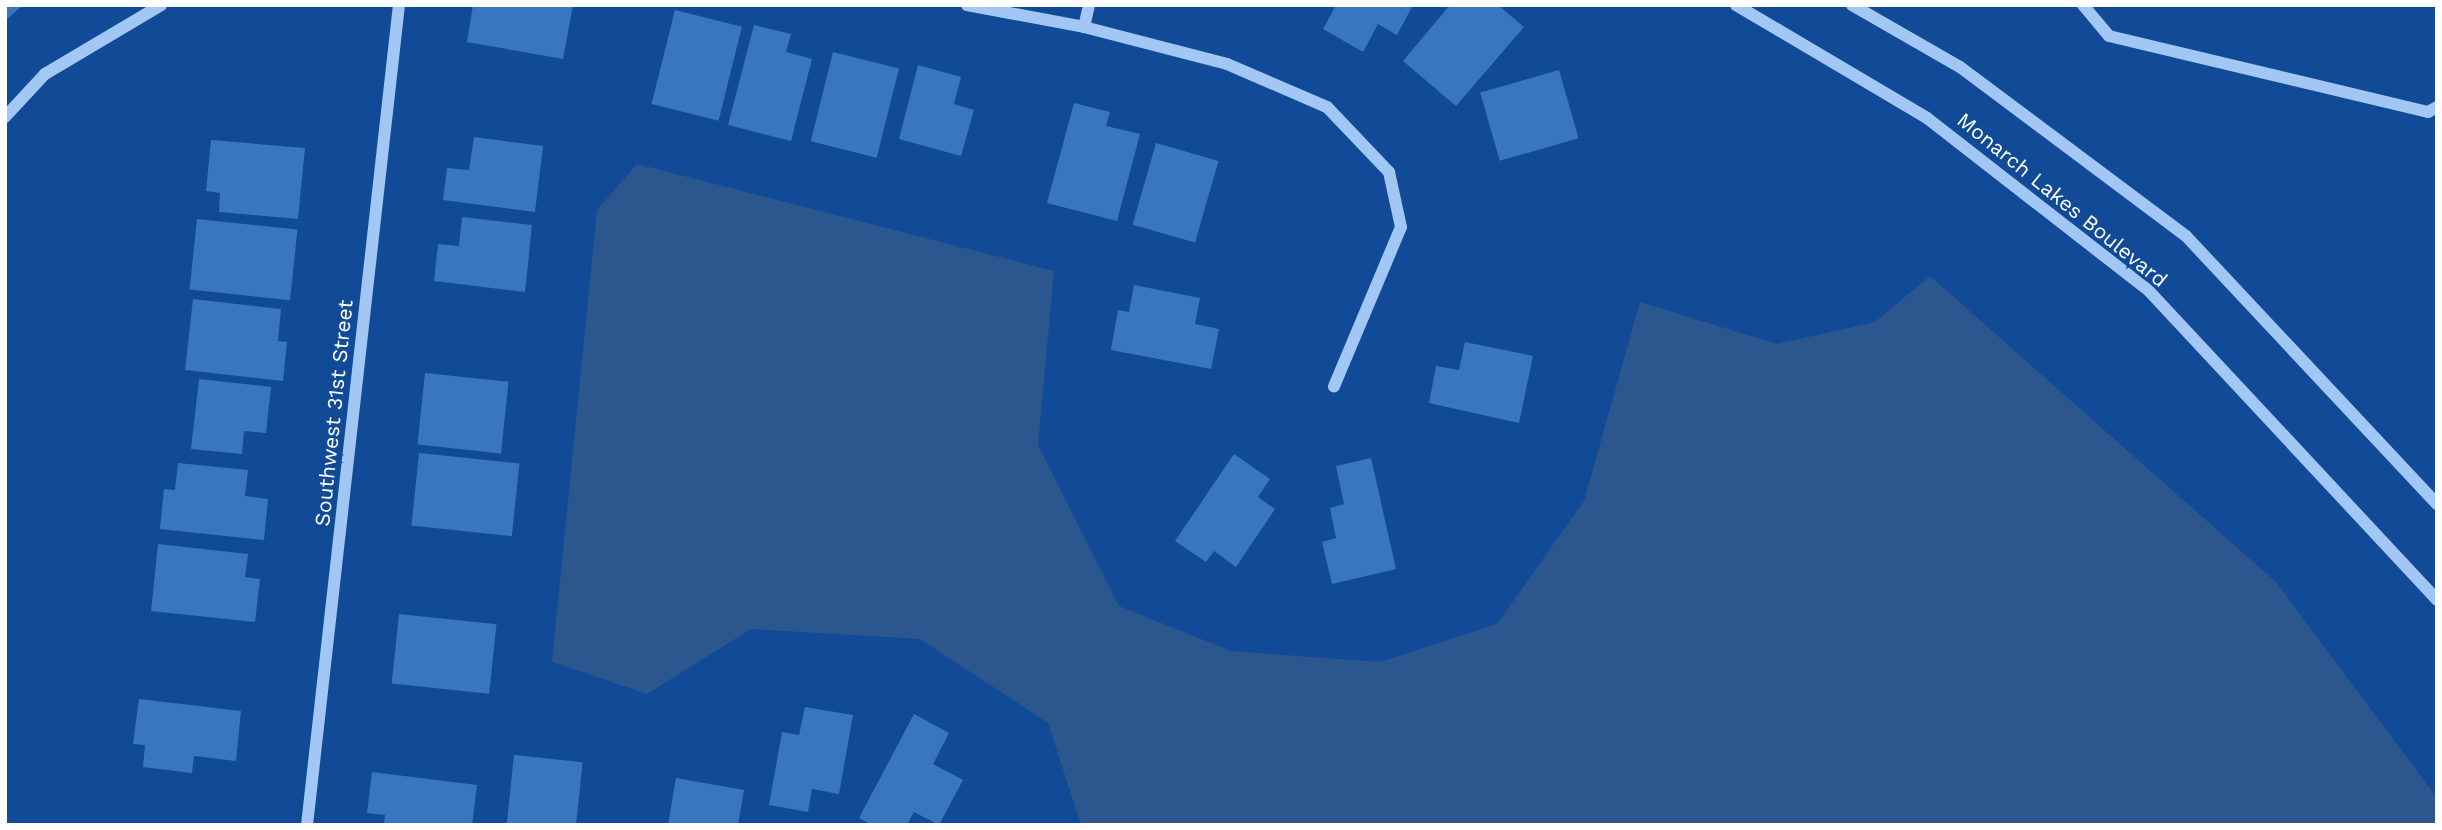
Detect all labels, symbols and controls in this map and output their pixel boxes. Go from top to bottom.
street label: Monarch Lakes Boulevard [1952,107,2172,293]
street label: Southwest 31st Street [310,298,358,528]

